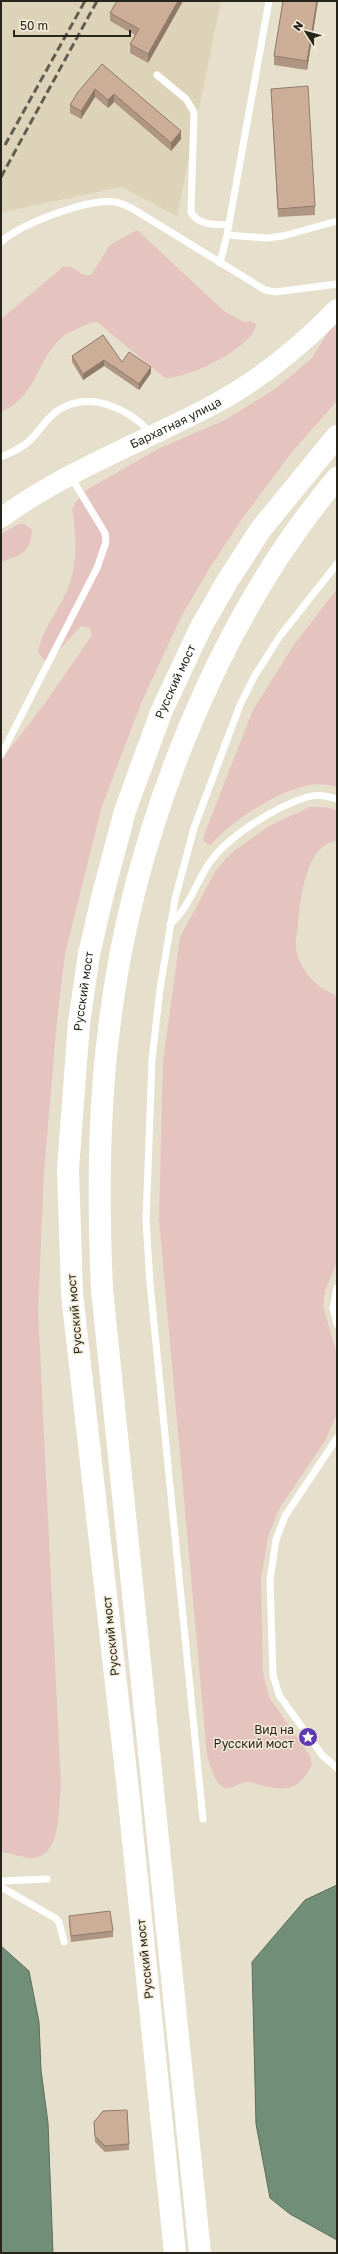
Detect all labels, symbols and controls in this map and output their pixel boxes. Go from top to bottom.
scale bar [14,12,130,38]
north arrow [286,12,326,52]
text: 50 m [20,18,48,33]
text: N [290,19,305,33]
street label: Бархатная улица [127,394,224,452]
street label: Русский мост [151,642,199,721]
street label: Русский мост [70,950,96,1032]
street label: Русский мост [64,1273,85,1355]
street label: Русский мост [99,1595,122,1677]
place label: Вид на Русский мост [214,1722,294,1751]
place icon: Вид на Русский мост [297,1726,319,1748]
street label: Русский мост [133,1918,156,2000]

